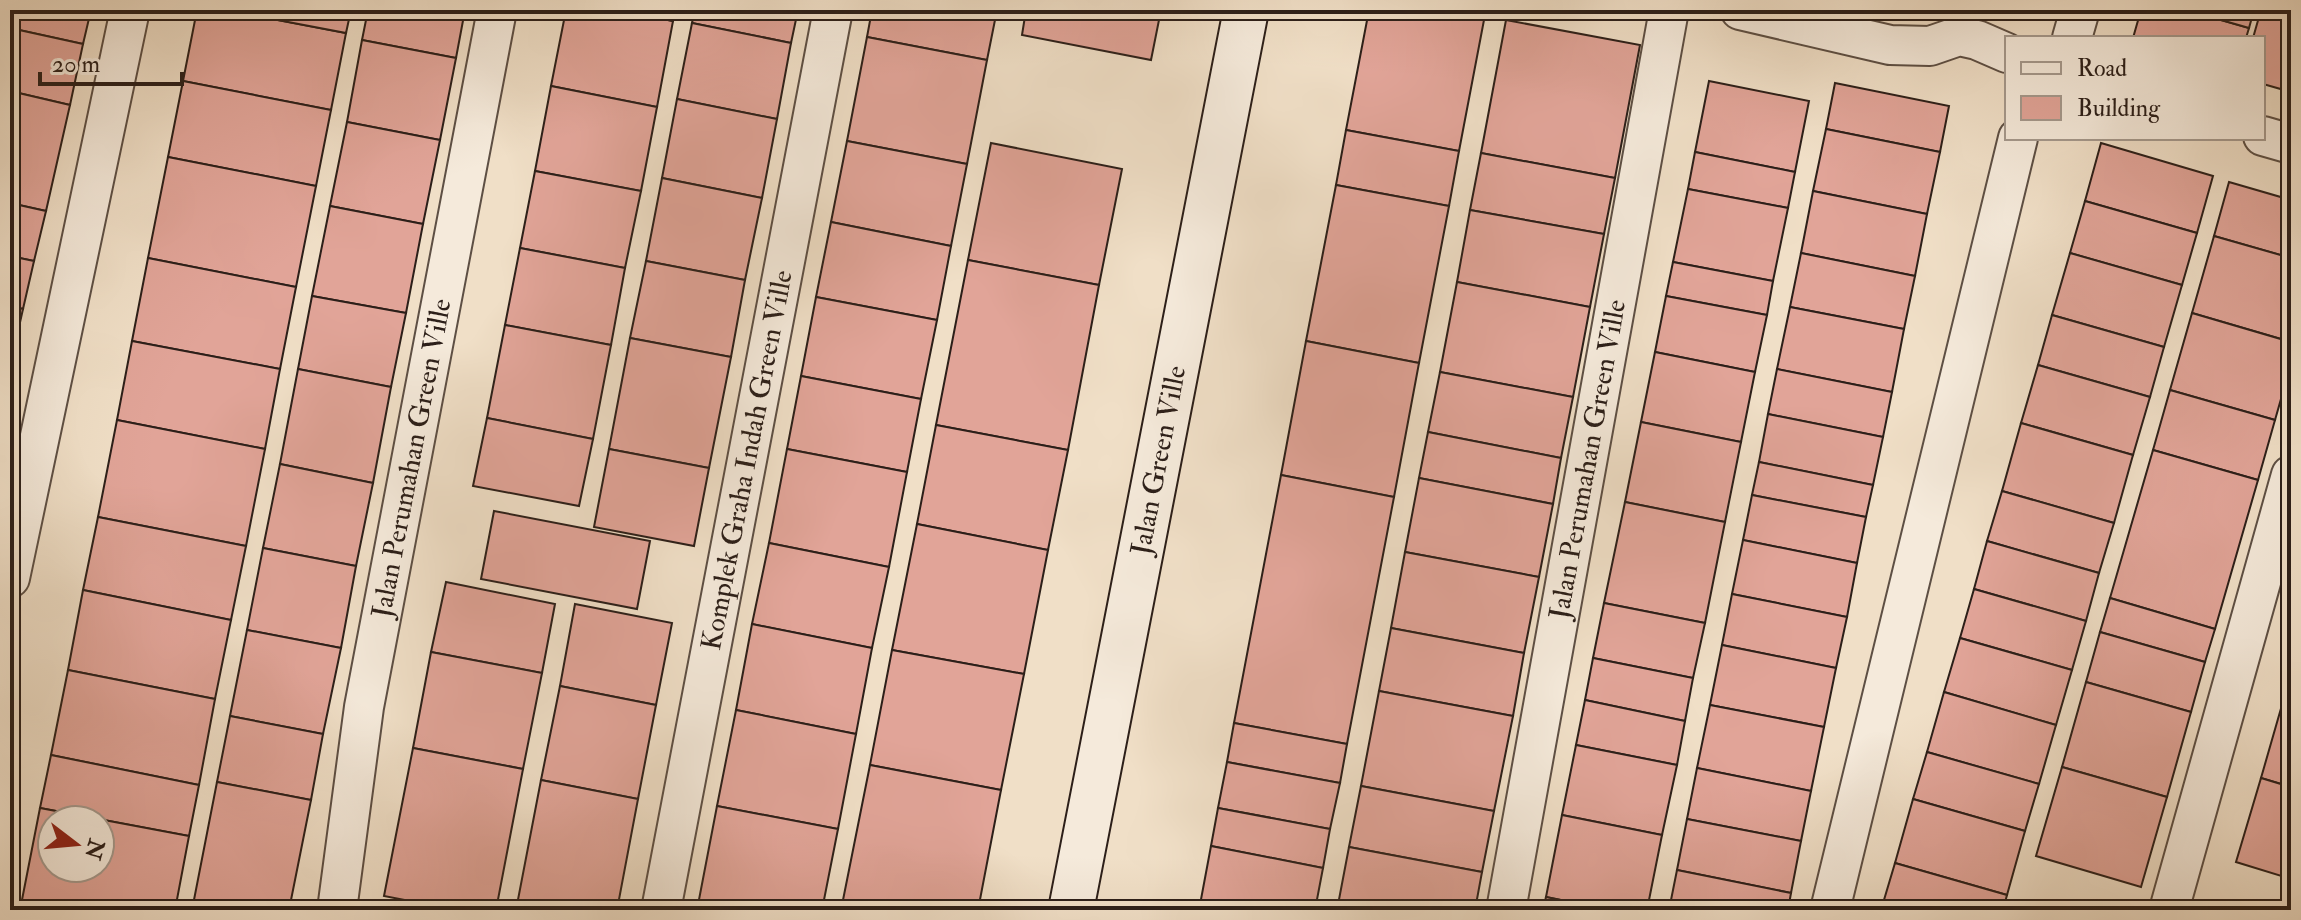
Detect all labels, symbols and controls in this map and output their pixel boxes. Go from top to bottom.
scale bar [40,36,182,86]
legend [2005,36,2265,140]
text: 20 m [52,49,101,80]
text: Road [2077,53,2127,84]
text: Building [2077,93,2161,124]
street label: Komplek Graha Indah Green Ville [694,267,800,653]
street label: Jalan Perumahan Green Ville [364,295,459,622]
street label: Jalan Perumahan Green Ville [1541,296,1634,623]
street label: Jalan Green Ville [1123,363,1194,559]
north arrow [36,804,116,884]
text: N [78,835,111,863]

